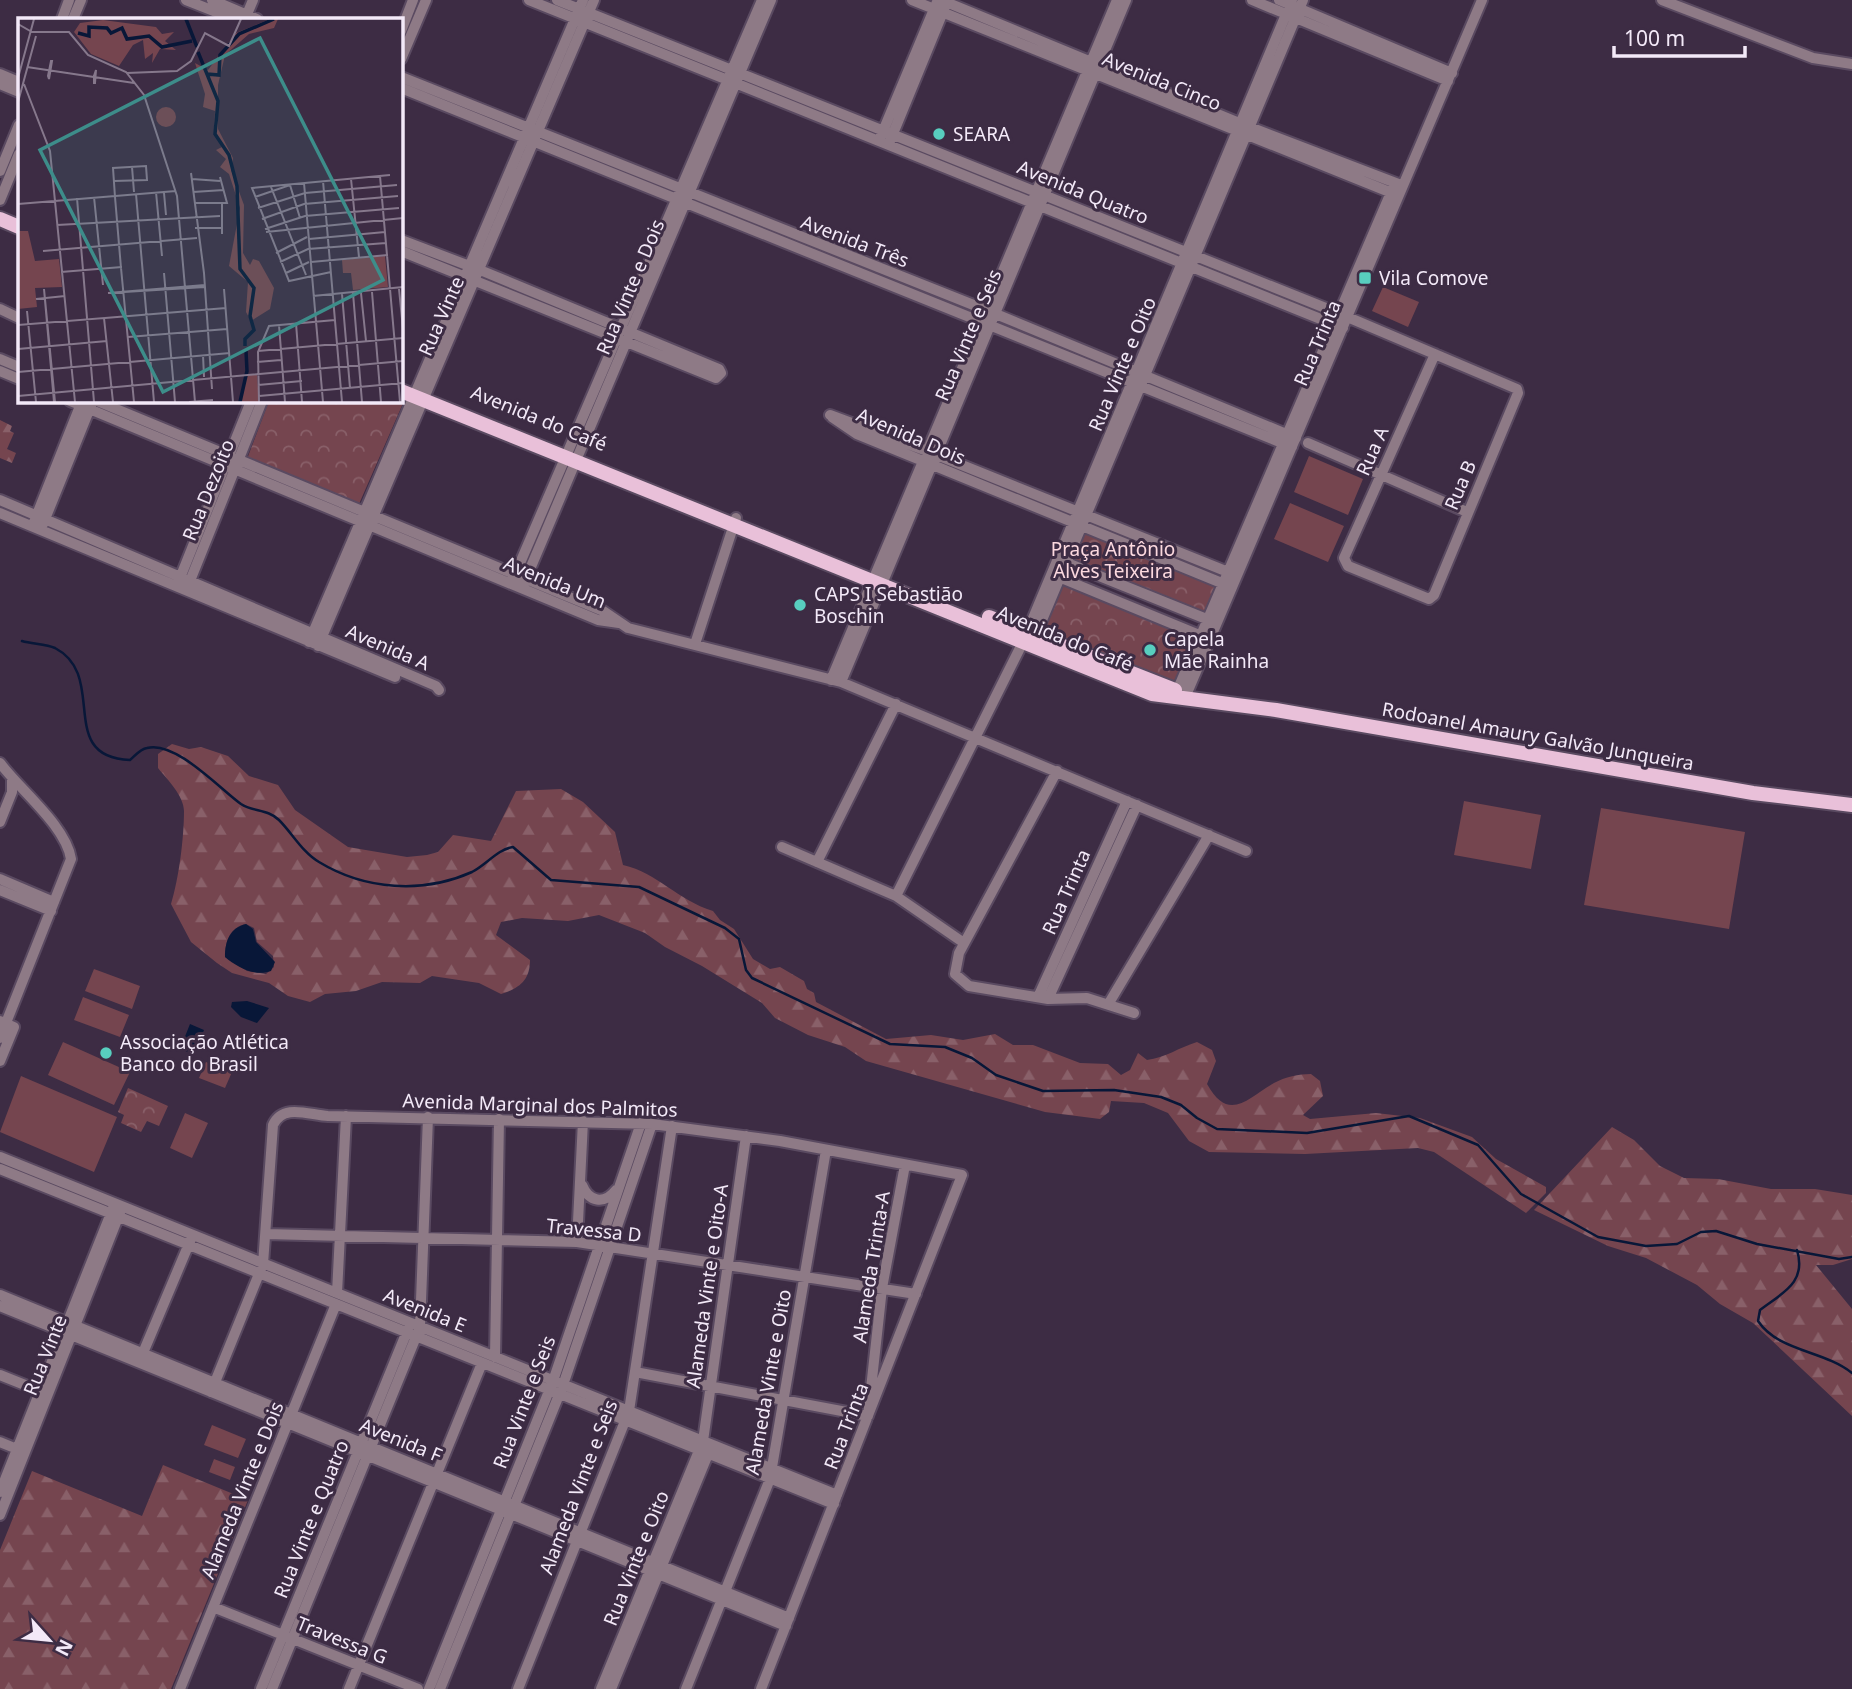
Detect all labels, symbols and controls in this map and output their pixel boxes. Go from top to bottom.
scale bar [1614,14,1745,58]
inset map [18,18,402,402]
text: 100 m [1624,24,1685,52]
street label: Avenida Cinco [1099,45,1225,117]
place label: SEARA [953,121,1011,147]
marker: SEARA [931,126,947,142]
street label: Avenida Quatro [1013,154,1153,230]
street label: Avenida Três [797,209,913,273]
street label: Rua Vinte e Dois [590,215,670,359]
street label: Rua Vinte e Seis [929,265,1007,405]
place label: Vila Comove [1379,265,1489,291]
marker: Vila Comove [1357,270,1373,286]
street label: Rua Vinte [412,272,470,360]
street label: Rua Vinte e Oito [1082,293,1162,435]
street label: Rua Trinta [1287,296,1347,390]
street label: Avenida do Café [467,379,611,457]
street label: Avenida Dois [853,401,969,471]
street label: Rua A [1350,422,1395,480]
street label: Rua Dezoito [176,435,240,545]
street label: Rua B [1438,456,1482,514]
park label: Praça Antônio Alves Teixeira [1051,536,1175,584]
street label: Avenida Um [500,550,610,614]
place label: CAPS I Sebastião Boschin [814,581,963,629]
marker: CAPS I Sebastião Boschin [792,597,808,613]
street label: Avenida do Café [993,599,1137,677]
street label: Avenida A [342,618,435,677]
place label: Capela Mãe Rainha [1164,626,1269,674]
marker: Capela Mãe Rainha [1142,642,1158,658]
street label: Rodoanel Amaury Galvão Junqueira [1380,696,1696,776]
street label: Rua Trinta [1036,845,1096,939]
place label: Associação Atlética Banco do Brasil [120,1029,289,1077]
marker: Associação Atlética Banco do Brasil [98,1045,114,1061]
street label: Avenida Marginal dos Palmitos [402,1087,678,1123]
street label: Alameda Vinte e Oito-A [680,1181,734,1390]
street label: Alameda Trinta-A [846,1188,896,1345]
street label: Travessa D [545,1212,643,1248]
street label: Avenida E [380,1282,470,1338]
street label: Alameda Vinte e Oito [739,1287,797,1477]
street label: Rua Vinte [17,1311,73,1399]
street label: Rua Vinte e Seis [487,1332,561,1472]
street label: Rua Trinta [818,1379,874,1473]
street label: Alameda Vinte e Seis [533,1396,623,1578]
street label: Alameda Vinte e Dois [195,1397,289,1583]
street label: Avenida F [356,1412,446,1468]
street label: Rua Vinte e Quatro [267,1436,355,1602]
street label: Rua Vinte e Oito [597,1487,675,1629]
north arrow [14,1605,84,1675]
street label: Travessa G [293,1610,391,1670]
text: N [49,1635,79,1661]

